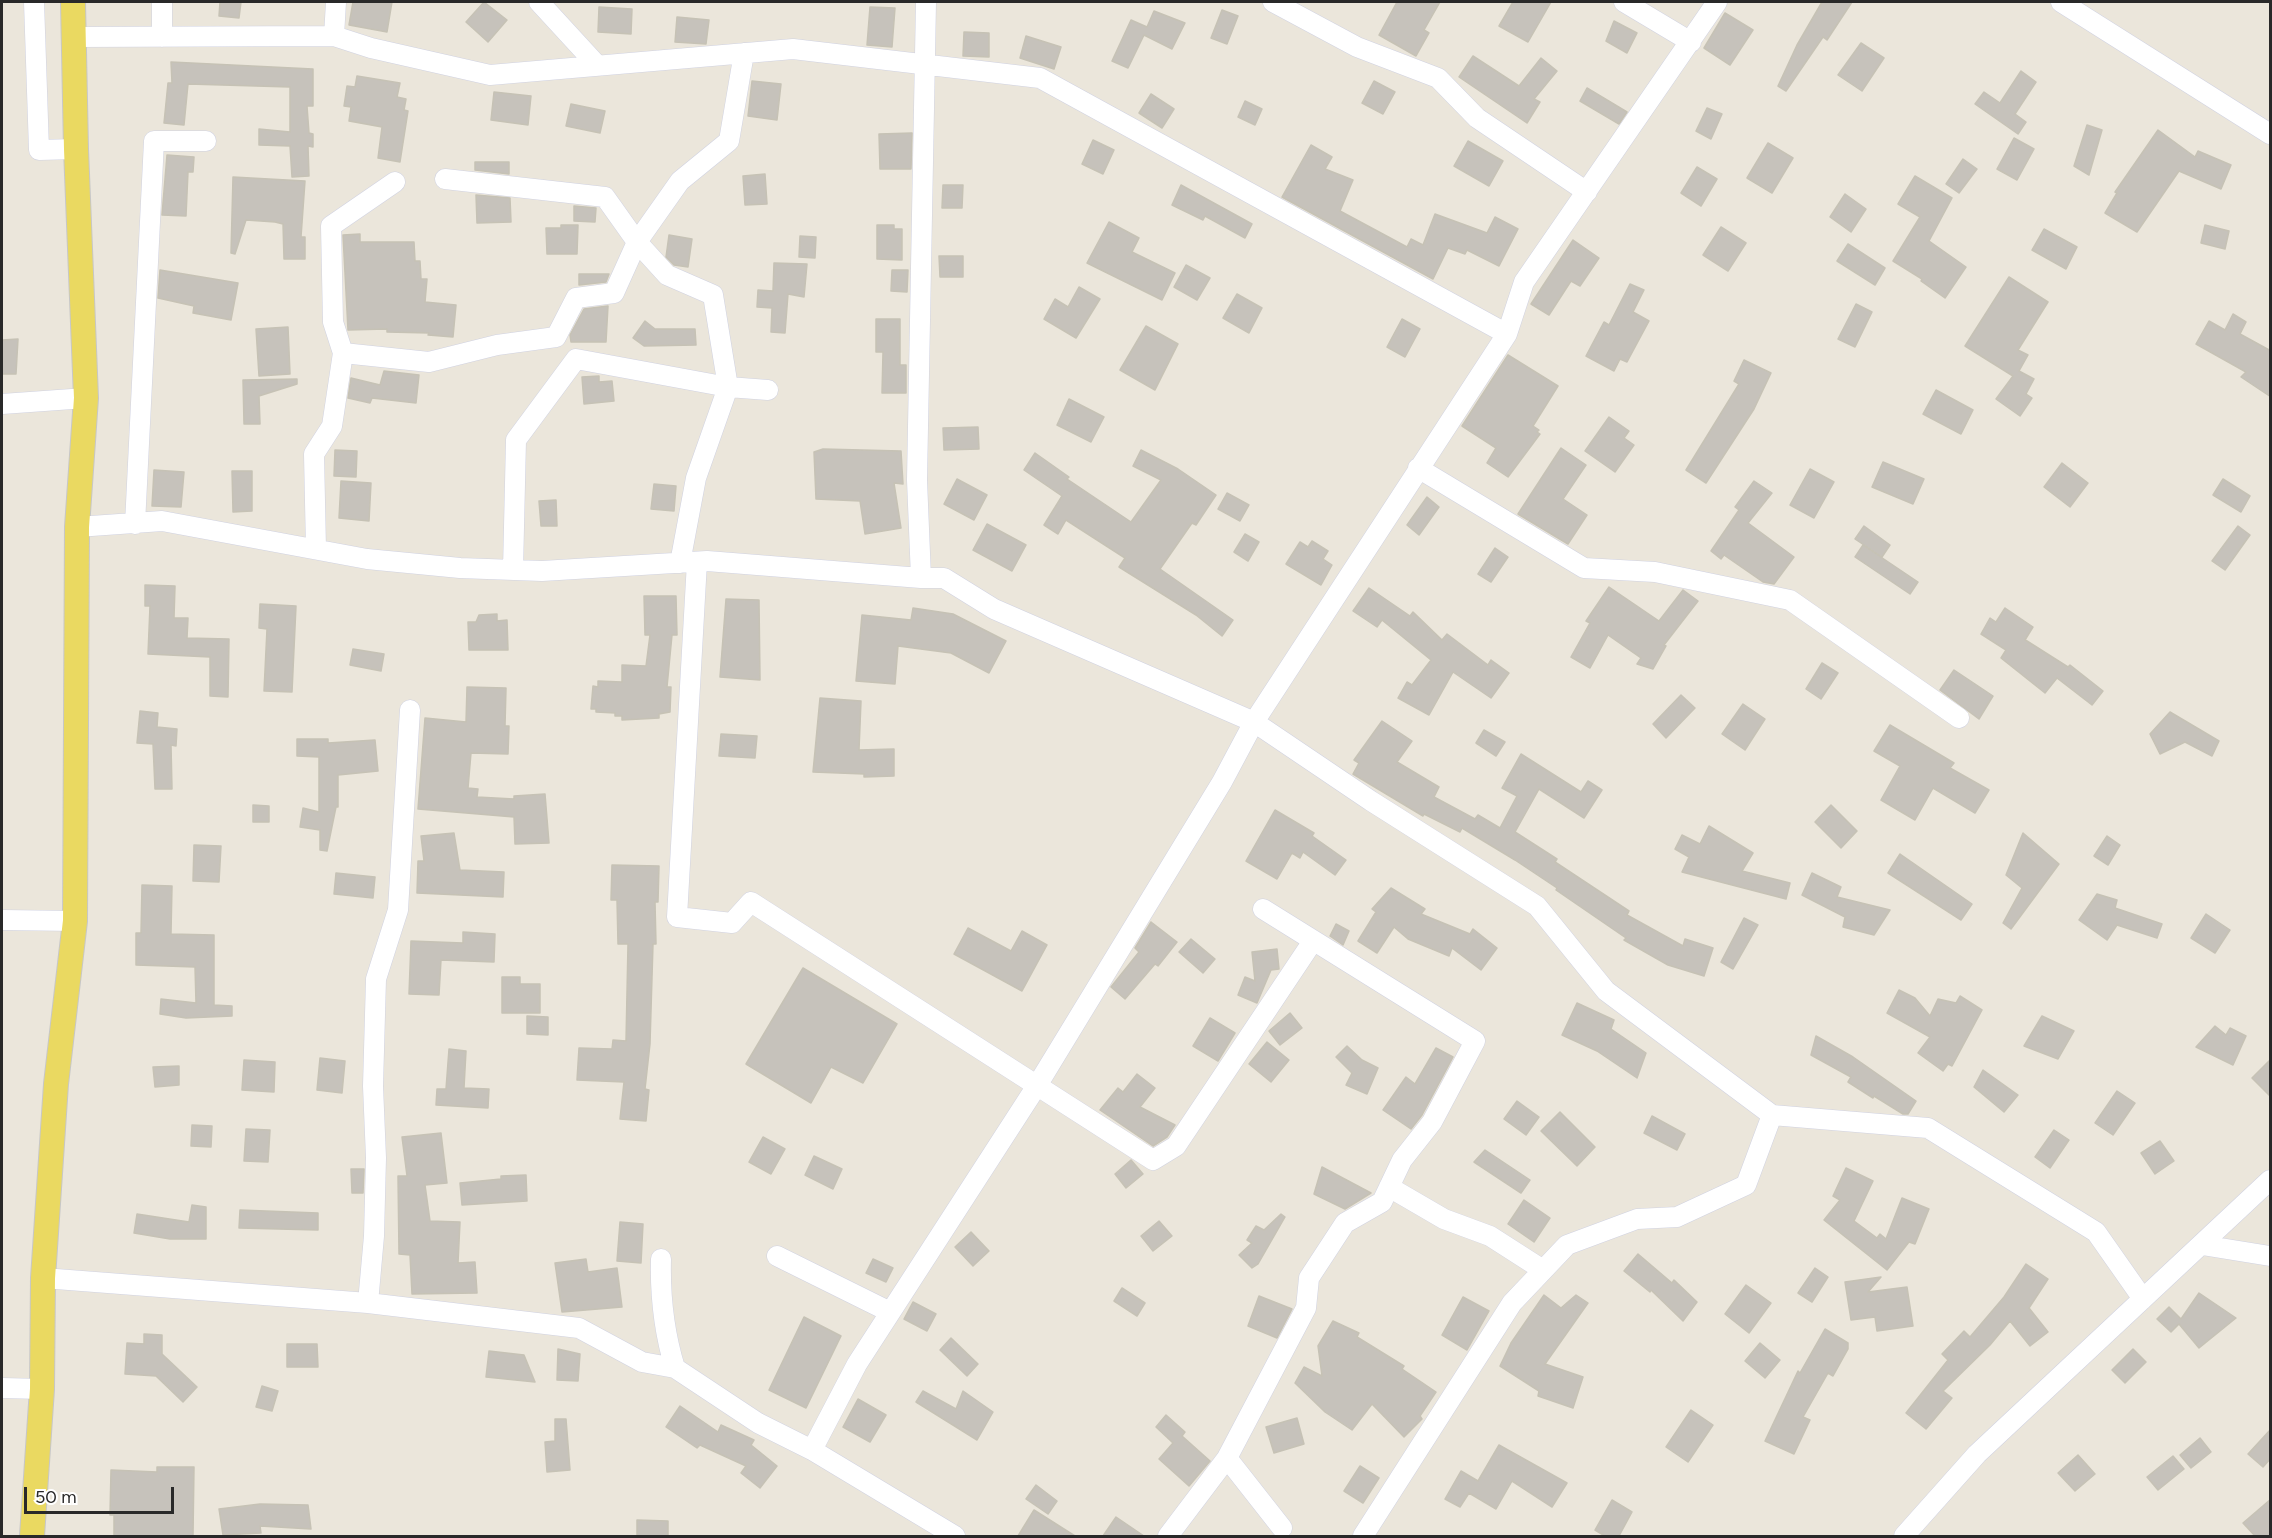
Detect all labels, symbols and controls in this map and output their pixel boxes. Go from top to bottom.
scale bar [27,1475,177,1513]
text: 50 m [35,1486,77,1508]

